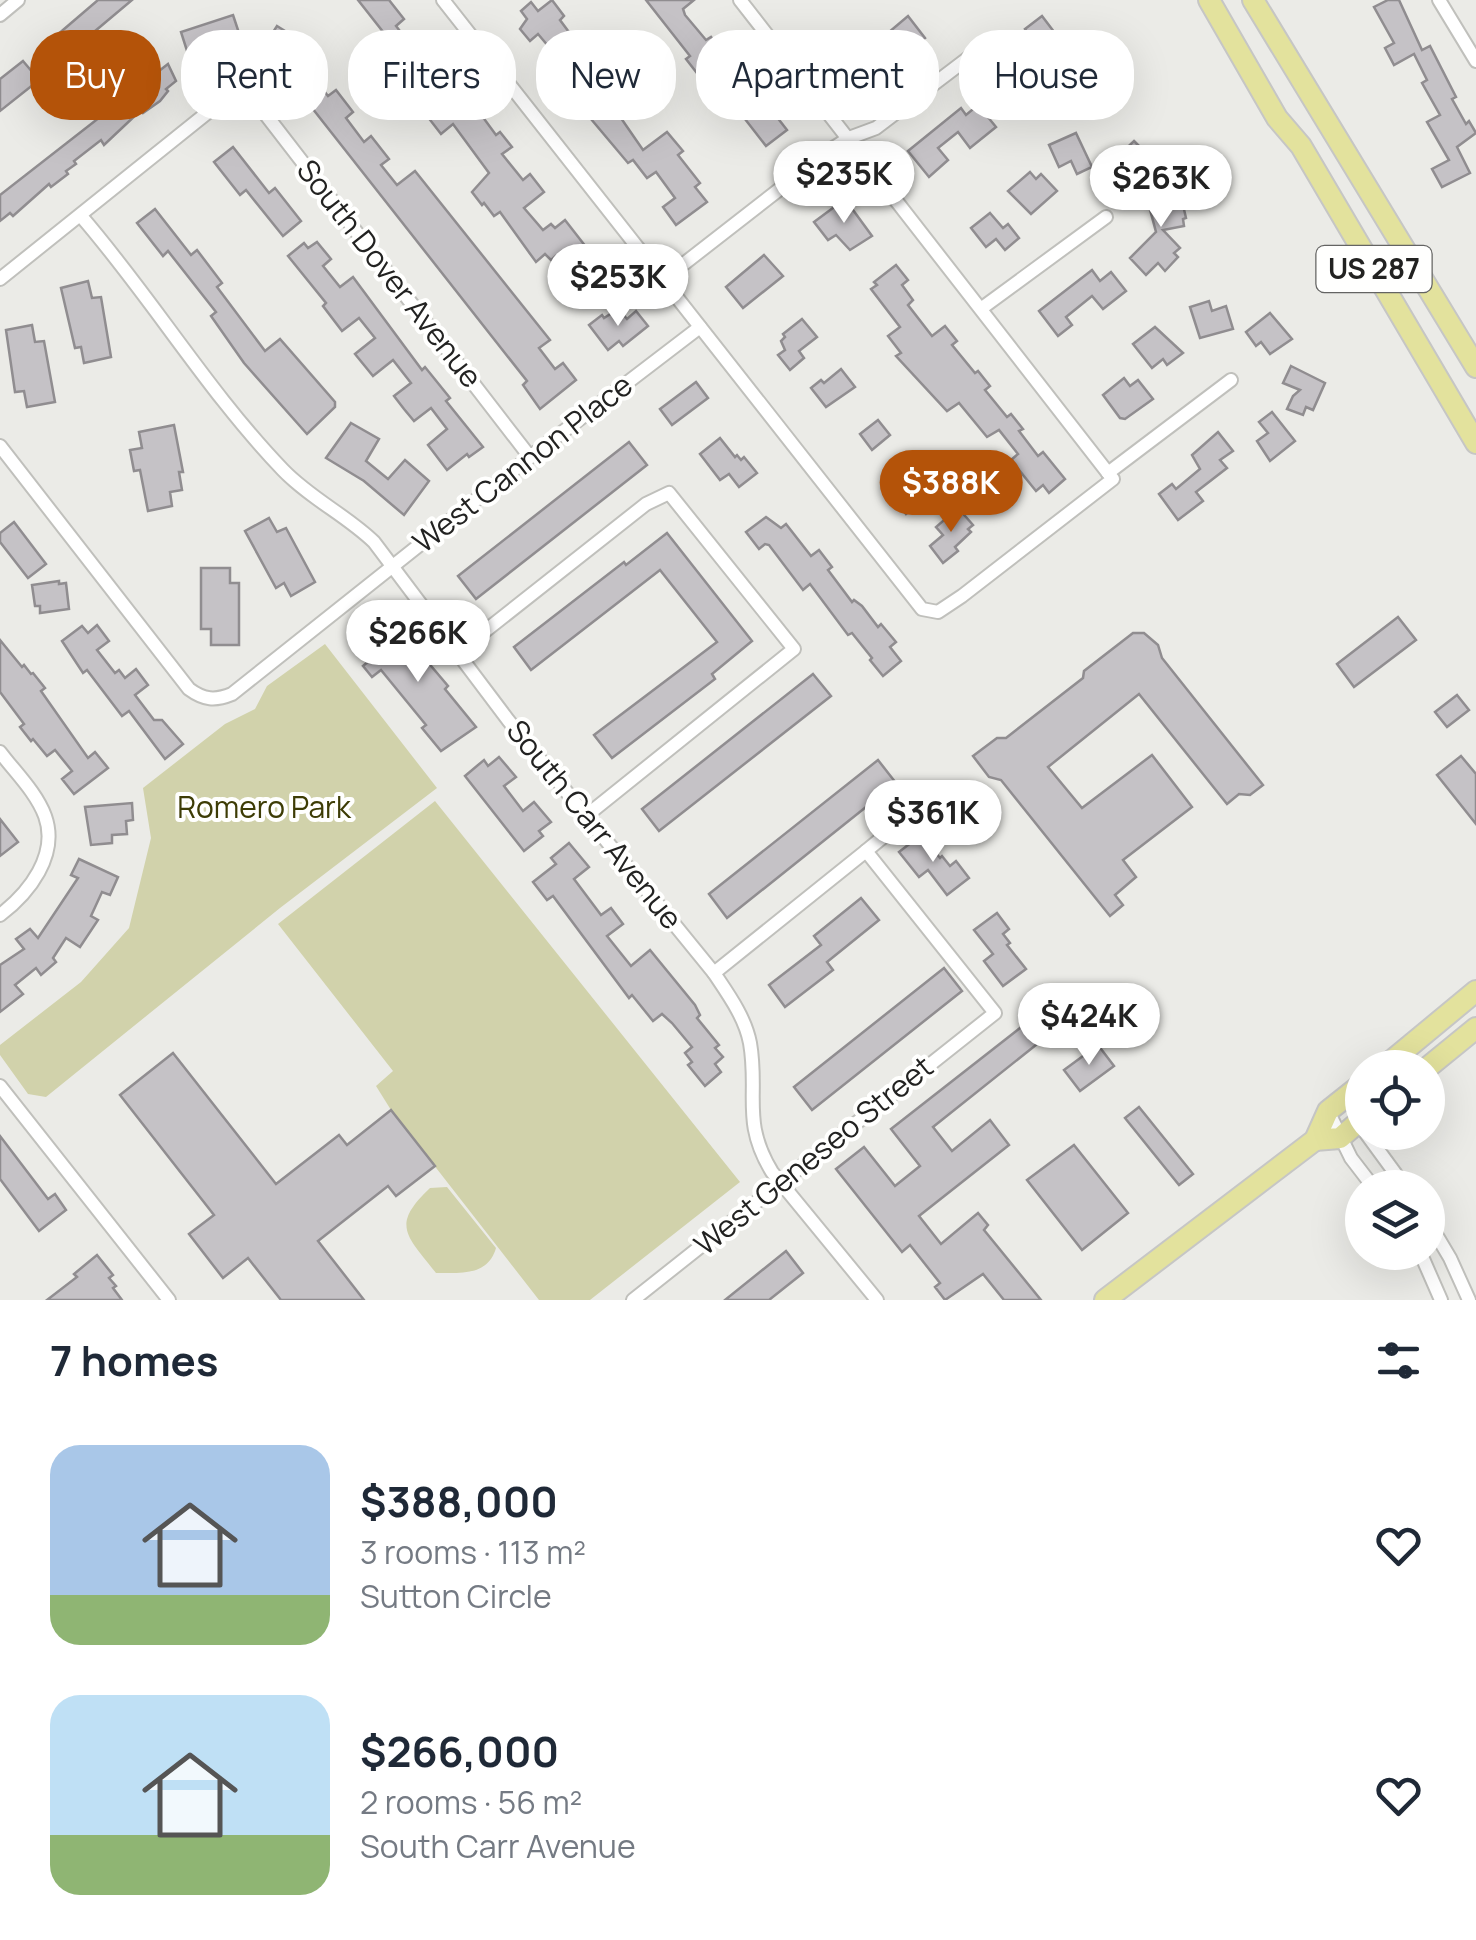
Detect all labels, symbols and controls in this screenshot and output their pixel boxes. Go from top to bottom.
chip: Buy [30,30,161,120]
chip: Rent [181,30,328,120]
chip: Filters [348,30,516,120]
chip: New [536,30,676,120]
chip: Apartment [696,30,939,120]
chip: House [959,30,1134,120]
pin: $235K [774,141,914,226]
pin: $263K [1091,145,1231,230]
street label: South Dover Avenue [288,151,492,396]
text: $235K [795,151,893,195]
text: $263K [1112,155,1210,199]
pin: $253K [548,244,688,329]
road number: US 287 [1316,246,1432,292]
text: $253K [569,254,667,298]
street label: West Cannon Place [404,364,640,562]
pin: $388K [881,450,1021,535]
text: $388K [902,460,1000,504]
pin: $266K [348,600,488,685]
text: $266K [368,610,468,654]
street label: South Carr Avenue [498,711,692,937]
pin: $361K [863,780,1003,865]
park label: Romero Park [177,786,352,827]
text: $361K [887,790,979,834]
pin: $424K [1019,983,1159,1068]
text: $424K [1040,993,1138,1037]
street label: West Geneseo Street [685,1046,941,1264]
map controls [1345,1050,1445,1270]
button: locate [1345,1050,1445,1150]
button: layers [1345,1170,1445,1270]
text: 7 homes [50,1331,218,1389]
icon: filters [1371,1333,1426,1388]
text: $388,000 [360,1472,558,1530]
icon: home [130,1485,250,1605]
icon: heart [1371,1518,1426,1573]
text: 3 rooms · 113 m² [360,1530,586,1574]
text: Sutton Circle [360,1574,552,1618]
text: $266,000 [360,1722,559,1780]
icon: home [130,1735,250,1855]
icon: heart [1371,1768,1426,1823]
text: 2 rooms · 56 m² [360,1780,582,1824]
text: South Carr Avenue [360,1824,636,1868]

